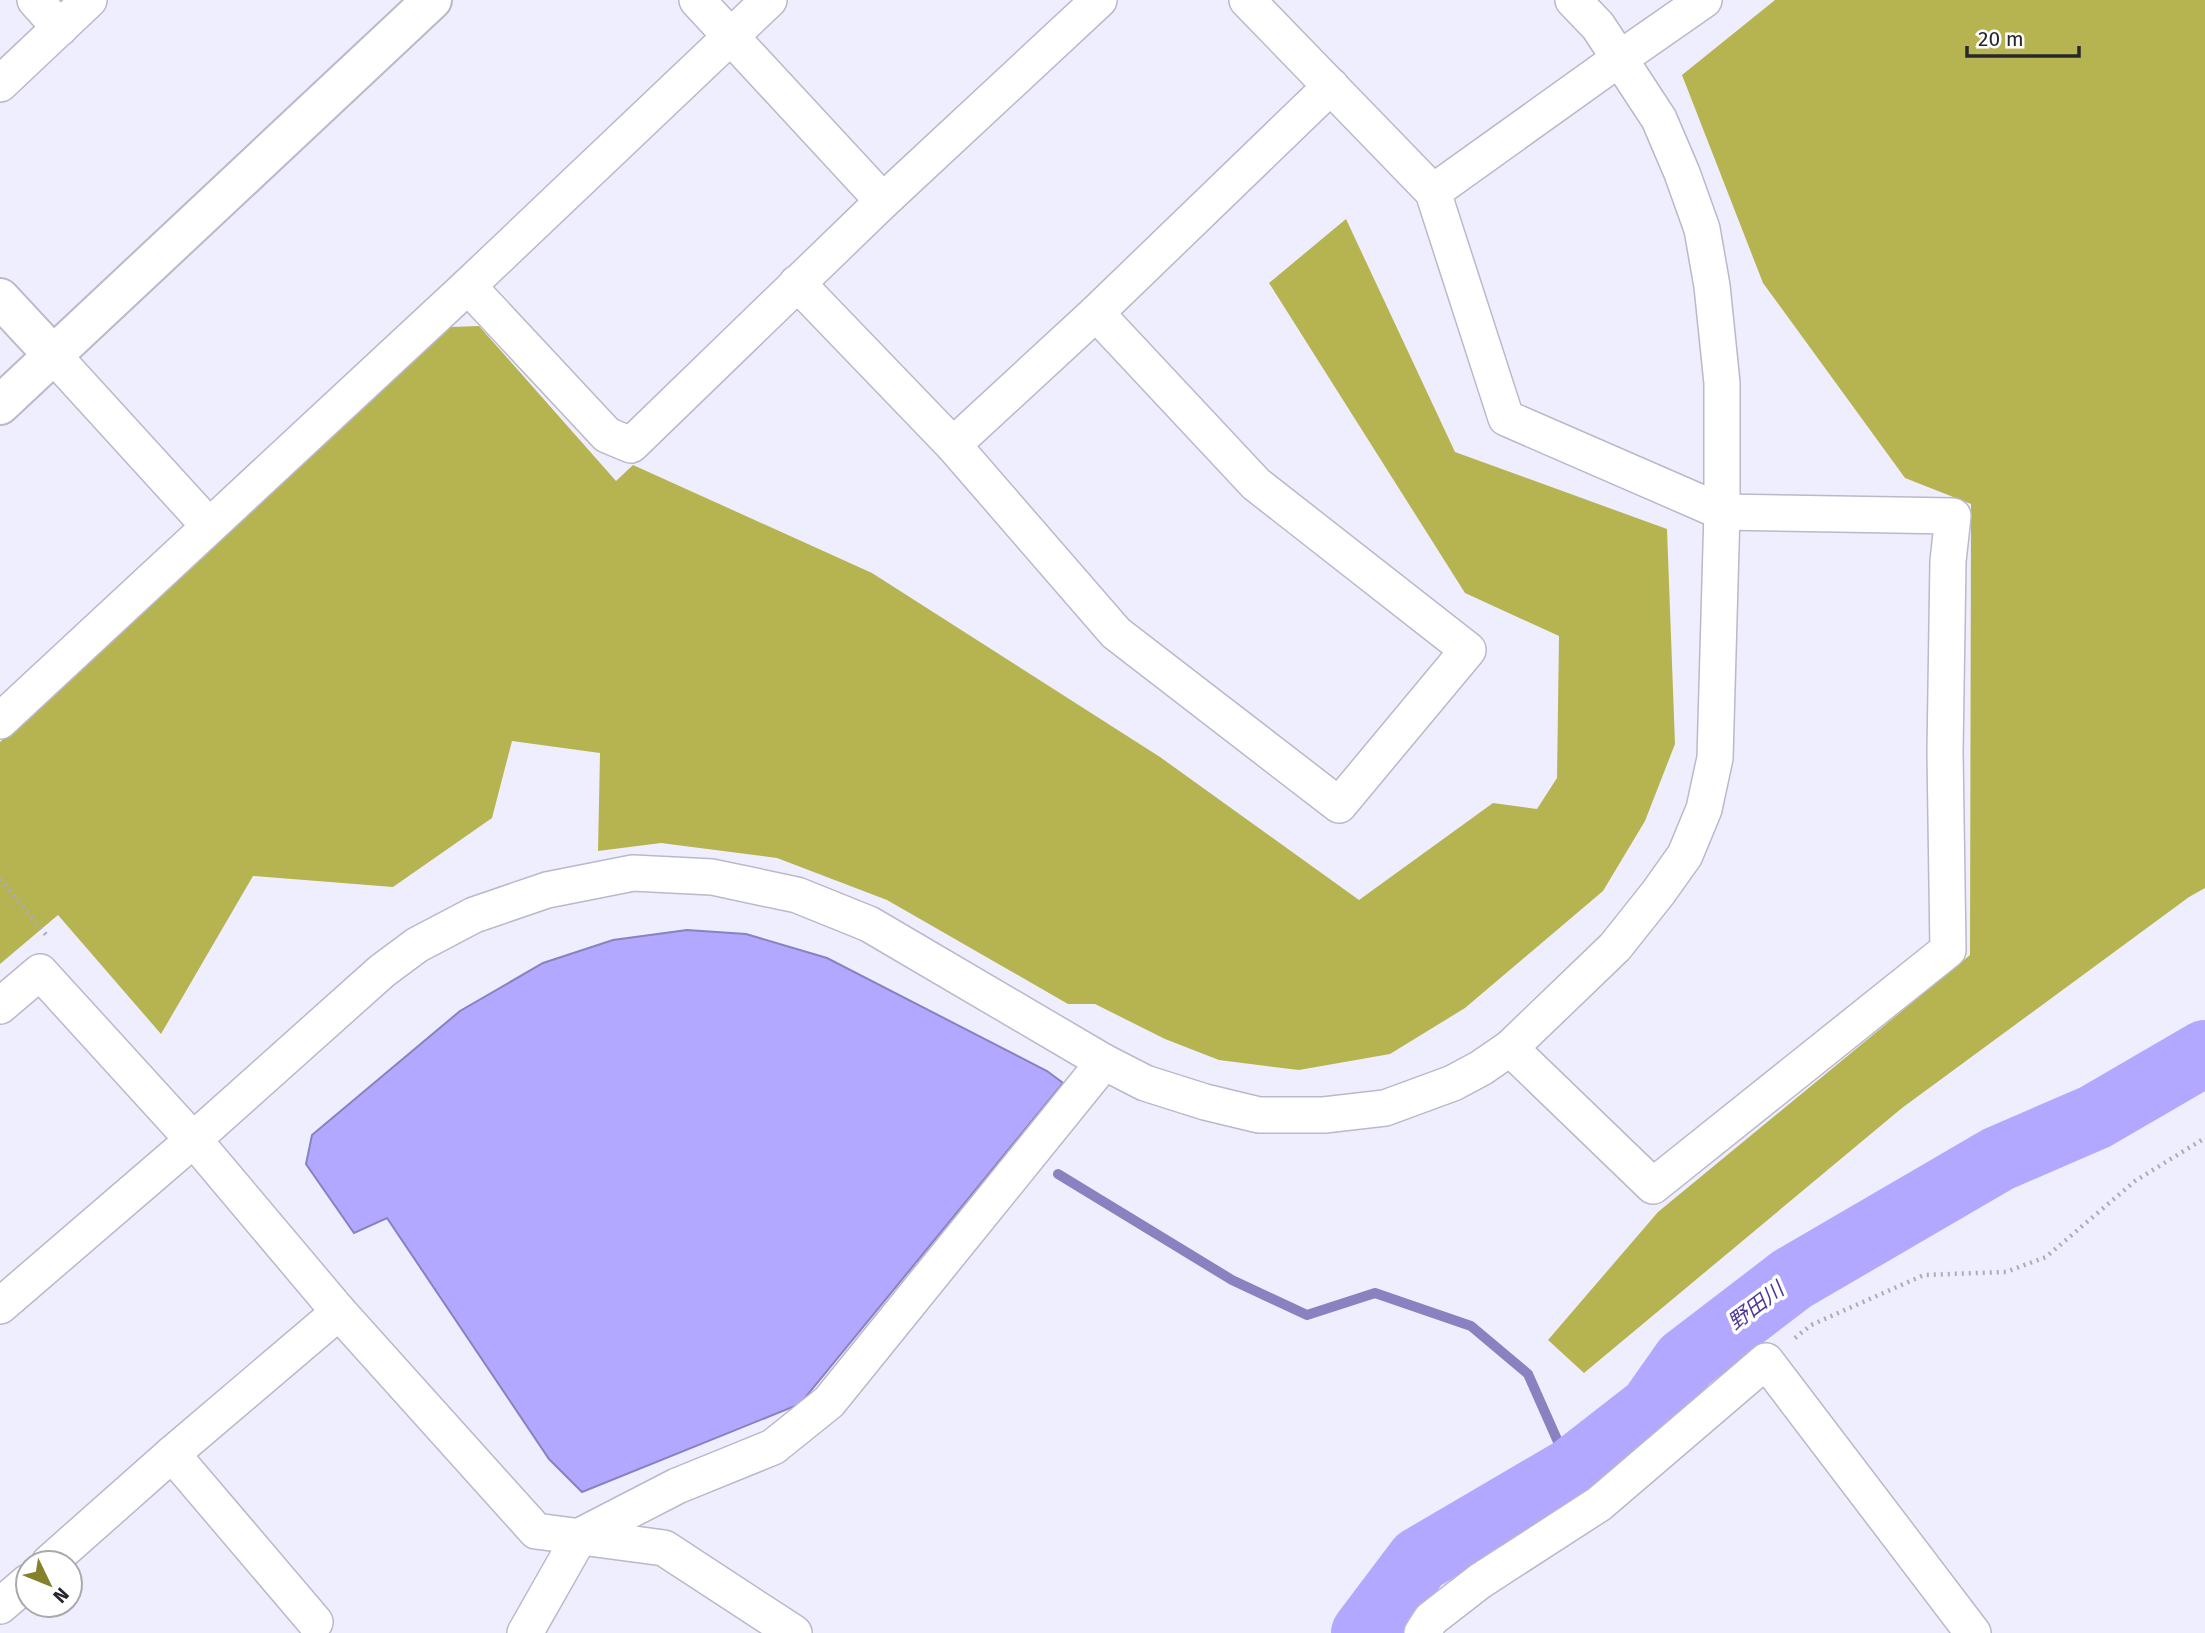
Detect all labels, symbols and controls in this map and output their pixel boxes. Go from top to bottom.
scale bar [1967,14,2079,58]
text: 20 m [1978,26,2024,52]
water label: 野田川 [1723,1275,1791,1335]
north arrow [14,1549,84,1619]
text: N [48,1583,74,1608]

